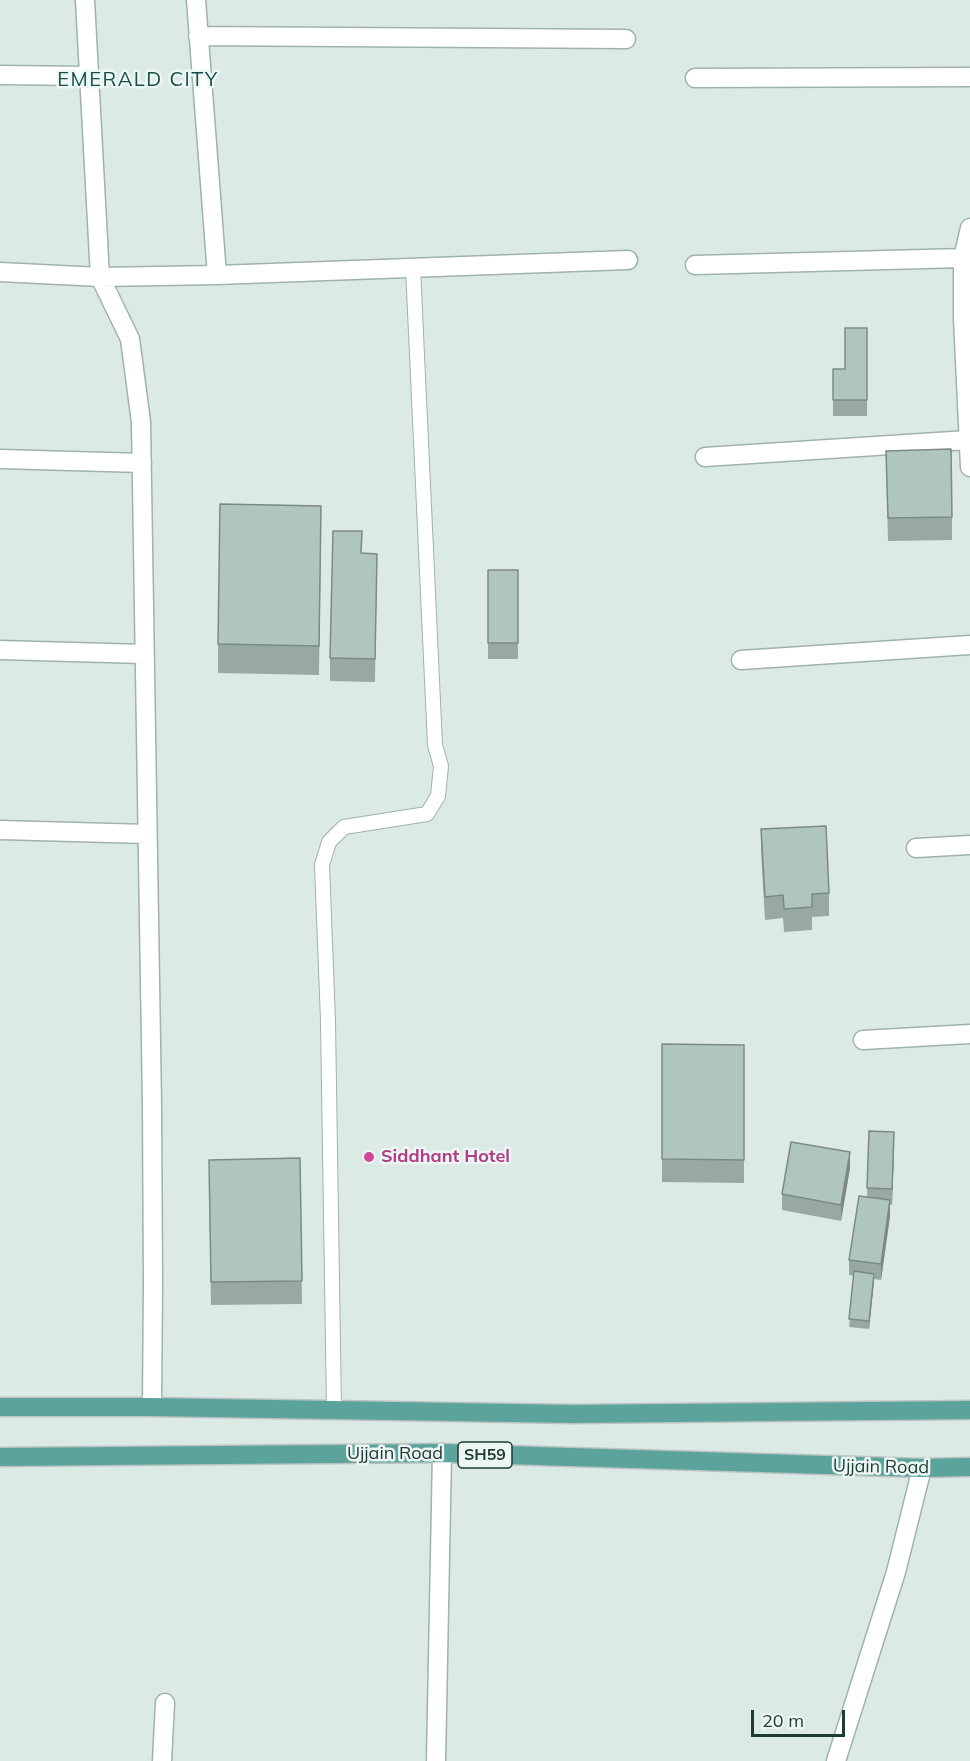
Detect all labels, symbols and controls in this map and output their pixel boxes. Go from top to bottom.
district label: EMERALD CITY [57,68,219,92]
place label: Siddhant Hotel [381,1146,510,1168]
marker: Siddhant Hotel [362,1150,376,1164]
road number: SH59 [458,1442,512,1468]
street label: Ujjain Road [347,1443,443,1465]
street label: Ujjain Road [833,1455,929,1479]
scale bar [754,1698,848,1736]
text: 20 m [762,1709,804,1732]

